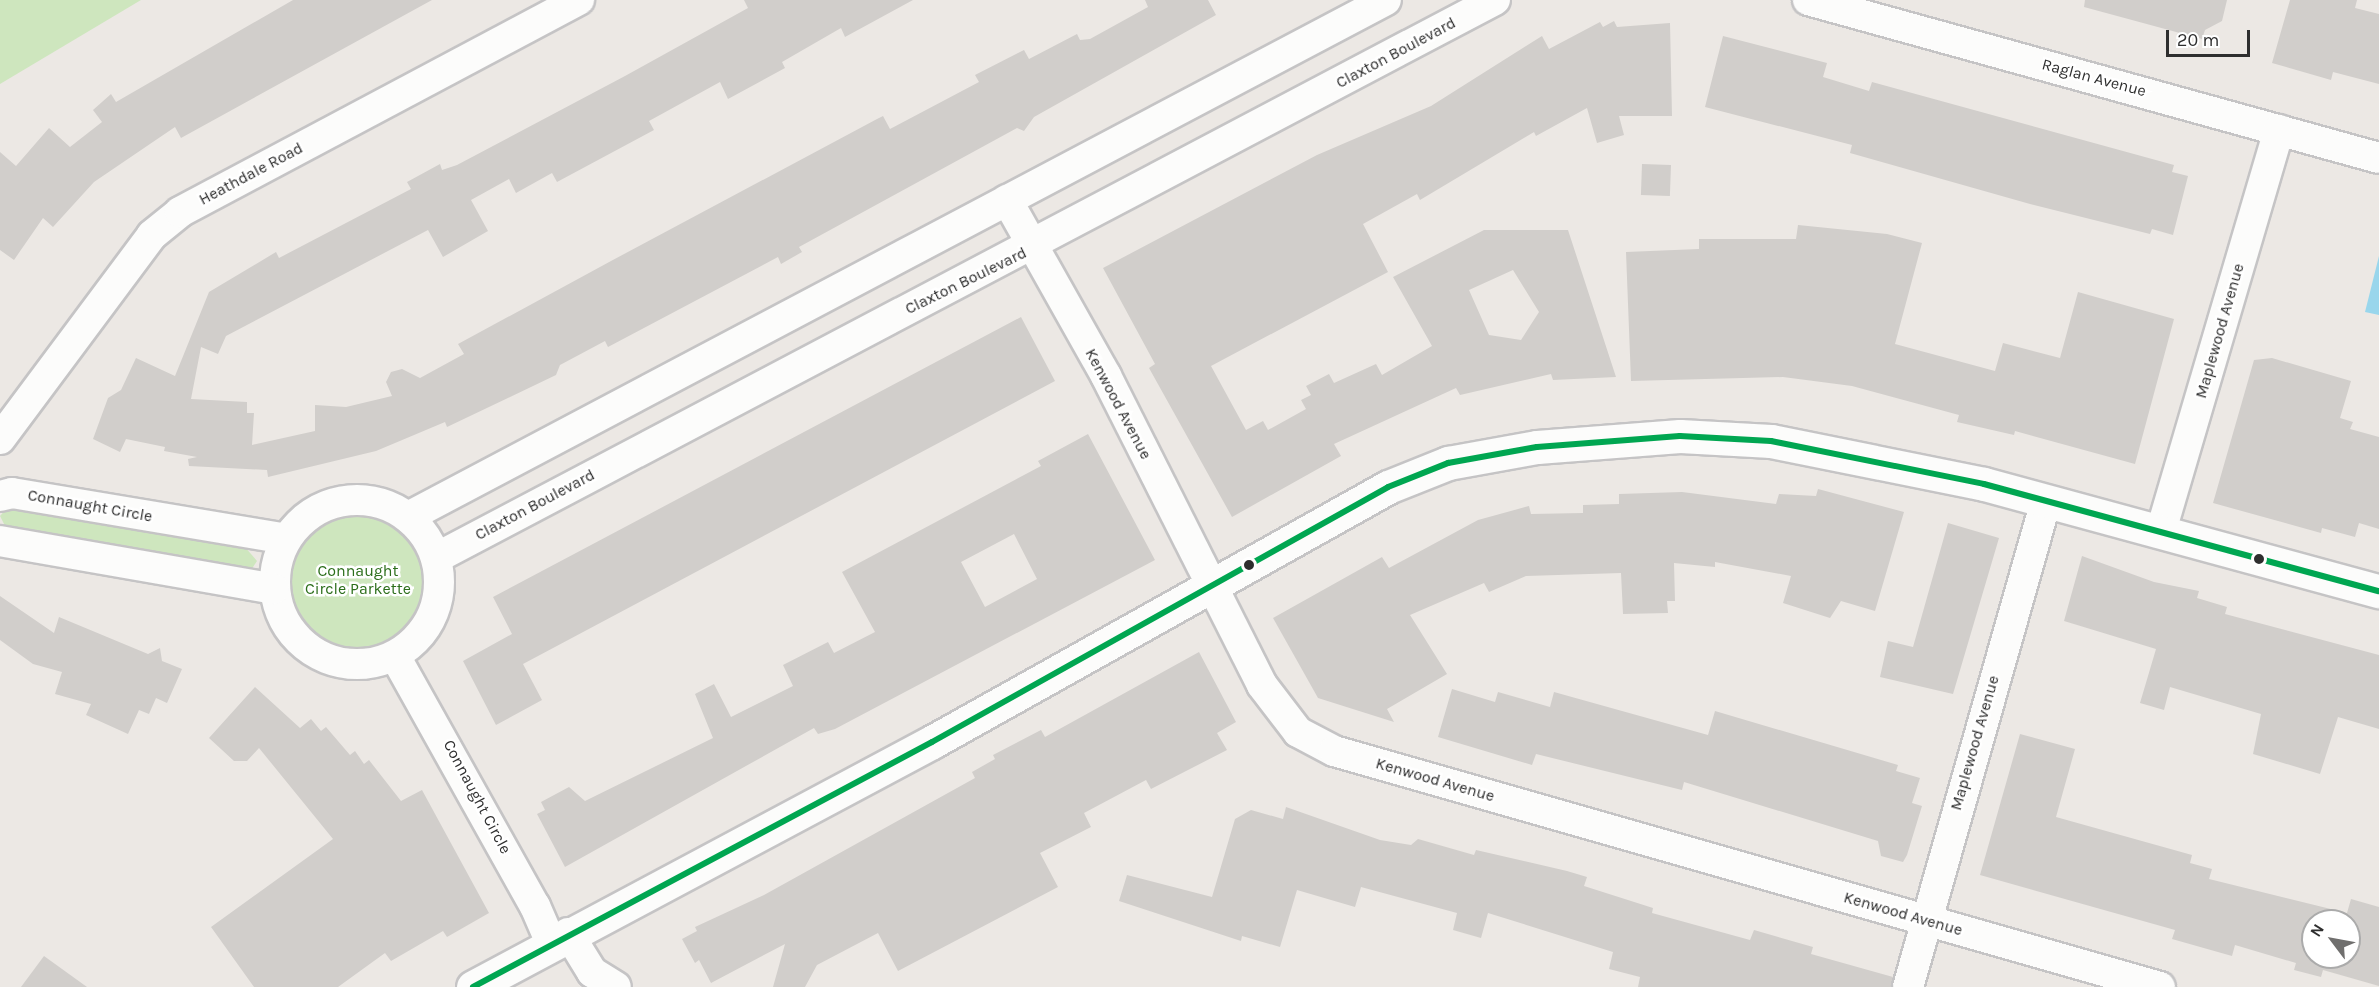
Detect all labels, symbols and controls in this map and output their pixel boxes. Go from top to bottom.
street label: Claxton Boulevard [1333,13,1459,93]
scale bar [2169,18,2253,56]
text: 20 m [2177,29,2219,51]
street label: Raglan Avenue [2040,55,2148,101]
street label: Heathdale Road [196,139,306,209]
street label: Claxton Boulevard [902,243,1030,319]
street label: Maplewood Avenue [2192,261,2248,401]
street label: Kenwood Avenue [1081,345,1155,463]
street label: Claxton Boulevard [472,465,598,545]
street label: Connaught Circle [26,486,154,526]
unlabelled marker [2253,553,2265,565]
unlabelled marker [1243,559,1255,571]
park label: Connaught Circle Parkette [305,561,411,599]
street label: Maplewood Avenue [1947,673,2003,813]
street label: Connaught Circle [439,737,515,857]
street label: Kenwood Avenue [1373,754,1497,806]
street label: Kenwood Avenue [1841,888,1965,940]
north arrow [2301,909,2361,969]
text: N [2306,920,2328,940]

